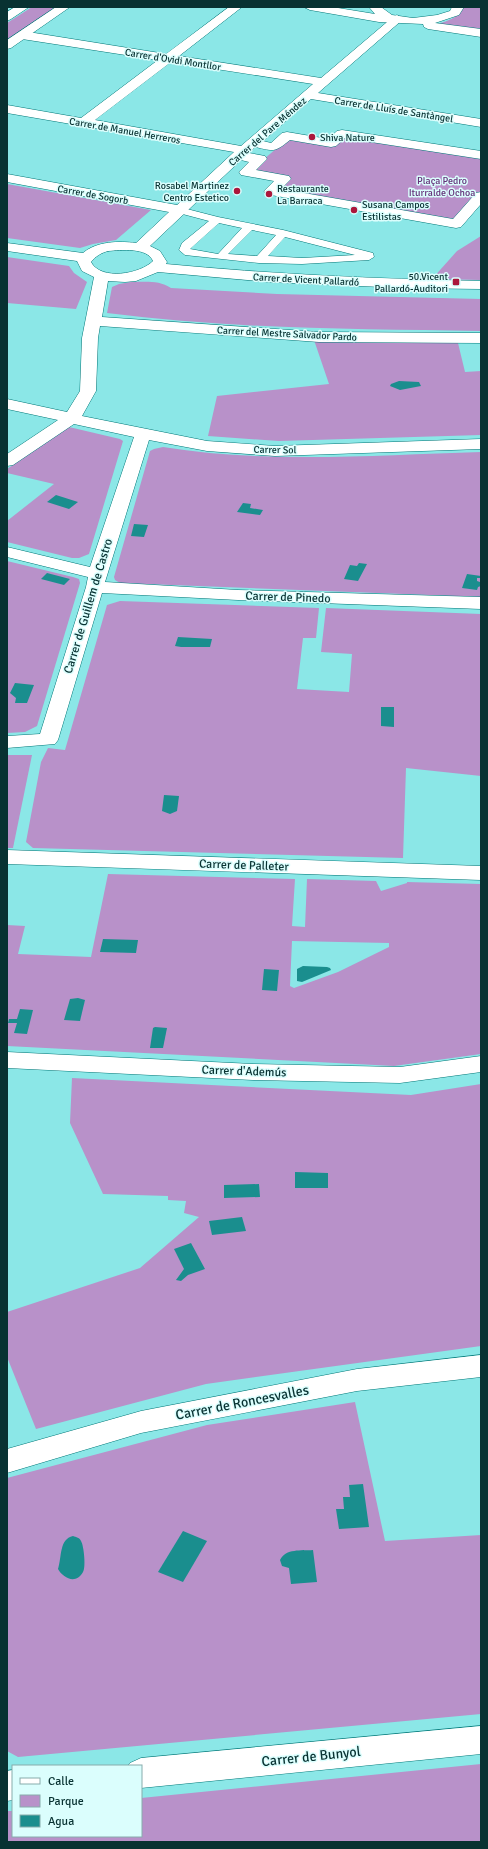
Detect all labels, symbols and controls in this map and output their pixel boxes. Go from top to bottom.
street label: Carrer d'Ovidi Montllor [124,46,222,74]
street label: Carrer del Pare Méndez [226,94,309,169]
street label: Carrer de Lluís de Santàngel [334,95,454,125]
street label: Carrer de Manuel Herreros [68,115,182,147]
marker: Shiva Nature [307,132,317,142]
place label: Shiva Nature [320,132,375,144]
park label: Plaça Pedro Iturralde Ochoa [409,175,475,199]
place label: Rosabel Martinez Centro Estetico [155,180,230,204]
street label: Carrer de Sogorb [56,183,129,207]
place label: Restaurante La Barraca [277,183,329,207]
marker: Rosabel Martinez Centro Estetico [232,186,242,196]
marker: Restaurante La Barraca [264,189,274,199]
place label: Susana Campos Estilistas [362,199,430,223]
marker: Susana Campos Estilistas [349,205,359,215]
street label: Carrer de Vicent Pallardó [253,271,359,289]
place label: 50.Vicent Pallardó-Auditori [374,271,448,295]
marker: 50.Vicent Pallardó-Auditori [451,277,461,287]
street label: Carrer del Mestre Salvador Pardo [217,324,357,344]
street label: Carrer Sol [253,444,297,456]
street label: Carrer de Guillem de Castro [61,537,116,676]
street label: Carrer de Pinedo [245,589,331,606]
street label: Carrer de Palleter [199,856,290,875]
street label: Carrer d'Ademús [201,1063,287,1080]
street label: Carrer de Roncesvalles [174,1381,310,1424]
street label: Carrer de Bunyol [261,1743,361,1770]
legend [12,1765,142,1837]
text: Calle [48,1774,74,1789]
text: Parque [48,1794,84,1809]
text: Agua [48,1814,74,1829]

